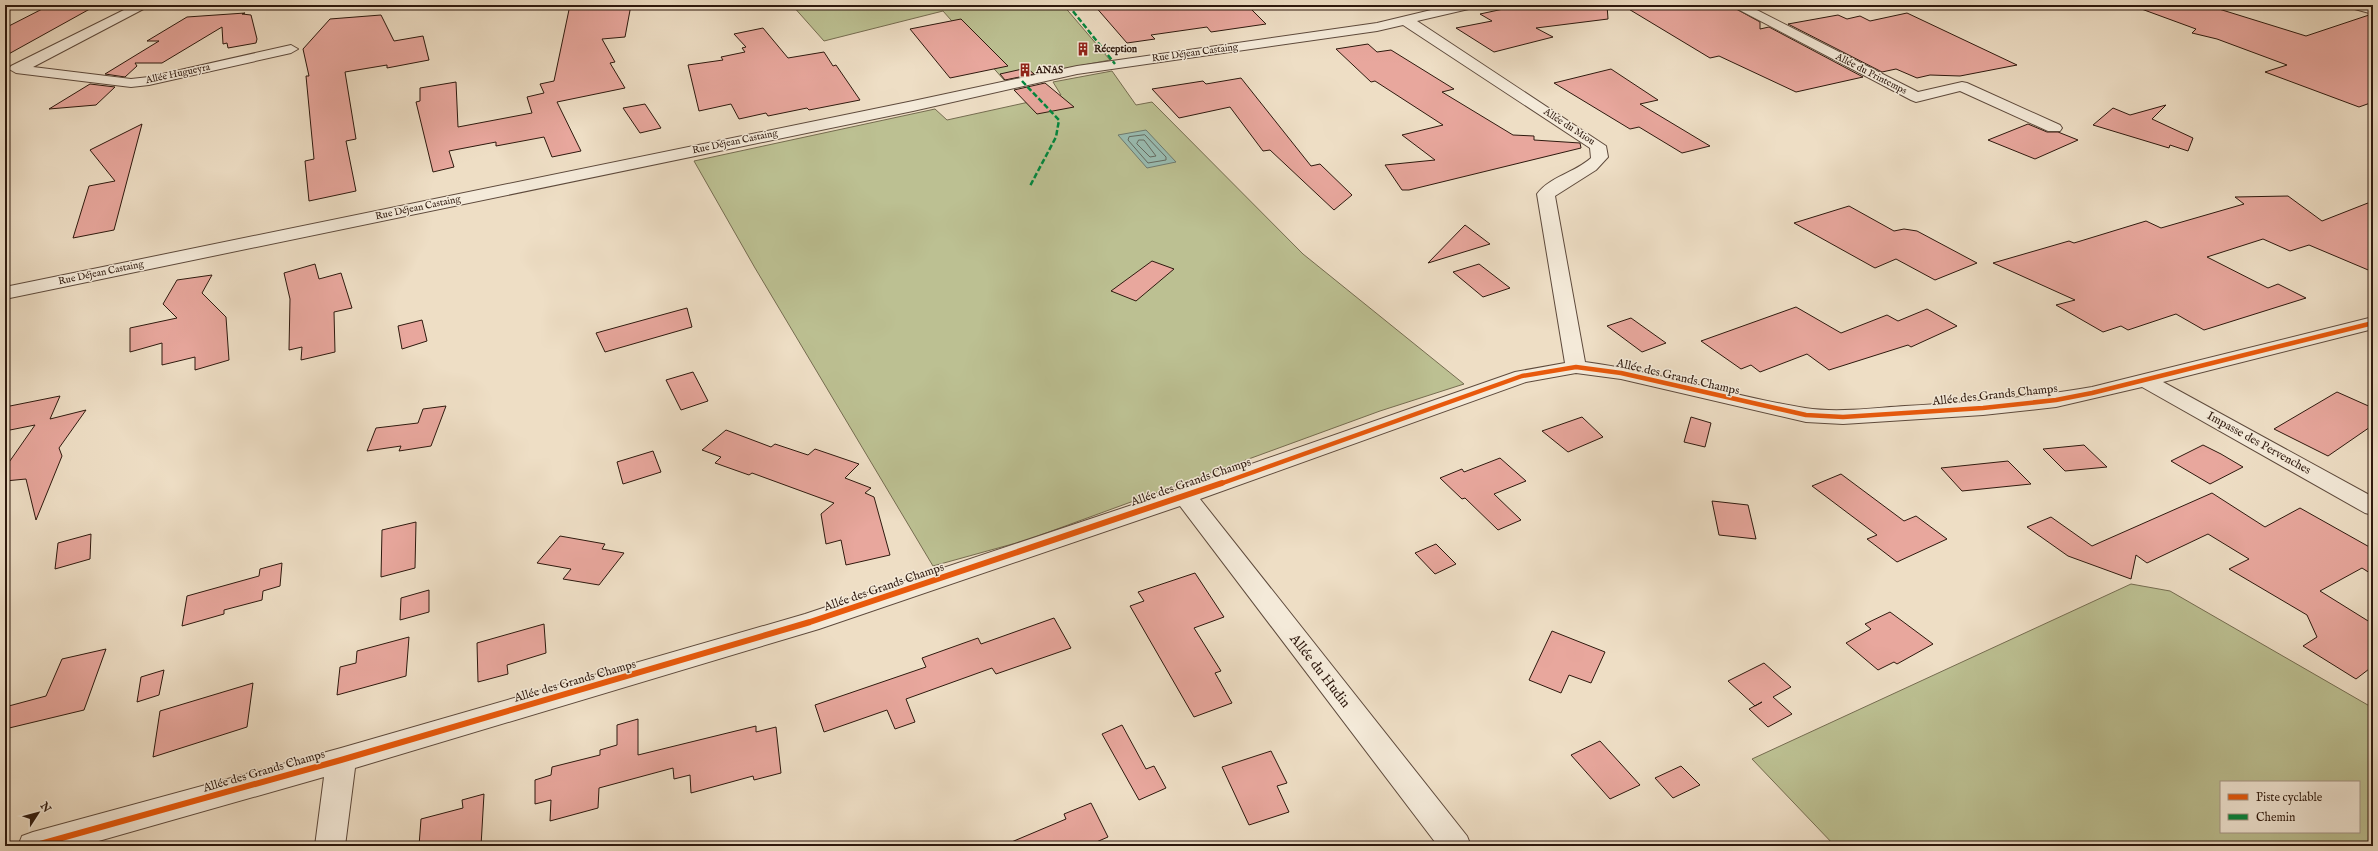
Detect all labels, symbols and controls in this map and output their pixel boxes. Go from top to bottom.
street label: Rue Déjean Castaing [1151,40,1240,65]
building icon: Réception [1075,41,1091,57]
place label: Réception [1094,43,1138,56]
street label: Allée du Printemps [1832,50,1909,98]
street label: Allée Hugueyra [144,61,212,87]
building icon: ANAS [1017,62,1033,78]
place label: ANAS [1035,64,1063,77]
street label: Allée du Miou [1540,105,1597,148]
street label: Rue Déjean Castaing [691,126,780,157]
street label: Rue Déjean Castaing [374,192,463,223]
street label: Rue Déjean Castaing [57,257,146,288]
street label: Allée des Grands Champs [1614,355,1741,399]
street label: Allée des Grands Champs [1931,381,2058,410]
street label: Impasse des Pervenches [2204,408,2314,479]
street label: Allée des Grands Champs [1128,454,1253,511]
street label: Allée des Grands Champs [821,559,946,616]
street label: Allée du Hudin [1285,630,1355,712]
street label: Allée des Grands Champs [511,656,638,707]
street label: Allée des Grands Champs [200,746,327,797]
legend [2220,781,2360,833]
text: Piste cyclable [2256,790,2323,805]
north arrow [18,793,58,833]
text: N [36,799,54,816]
text: Chemin [2256,810,2296,825]

